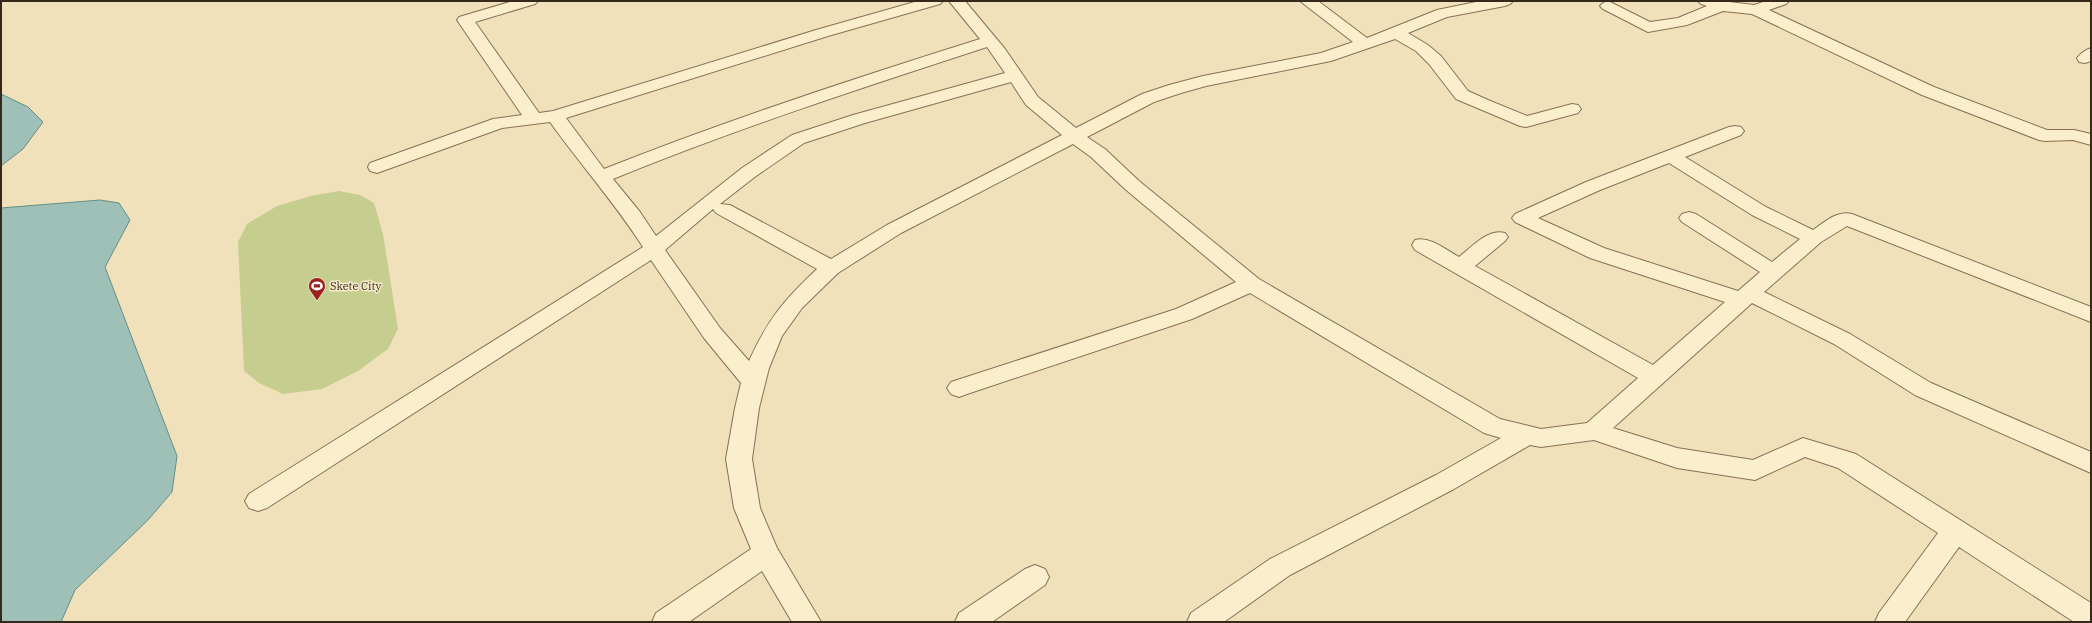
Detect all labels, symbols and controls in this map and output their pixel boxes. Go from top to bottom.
sports icon: Skete City [307,276,327,301]
place label: Skete City [330,279,381,293]

